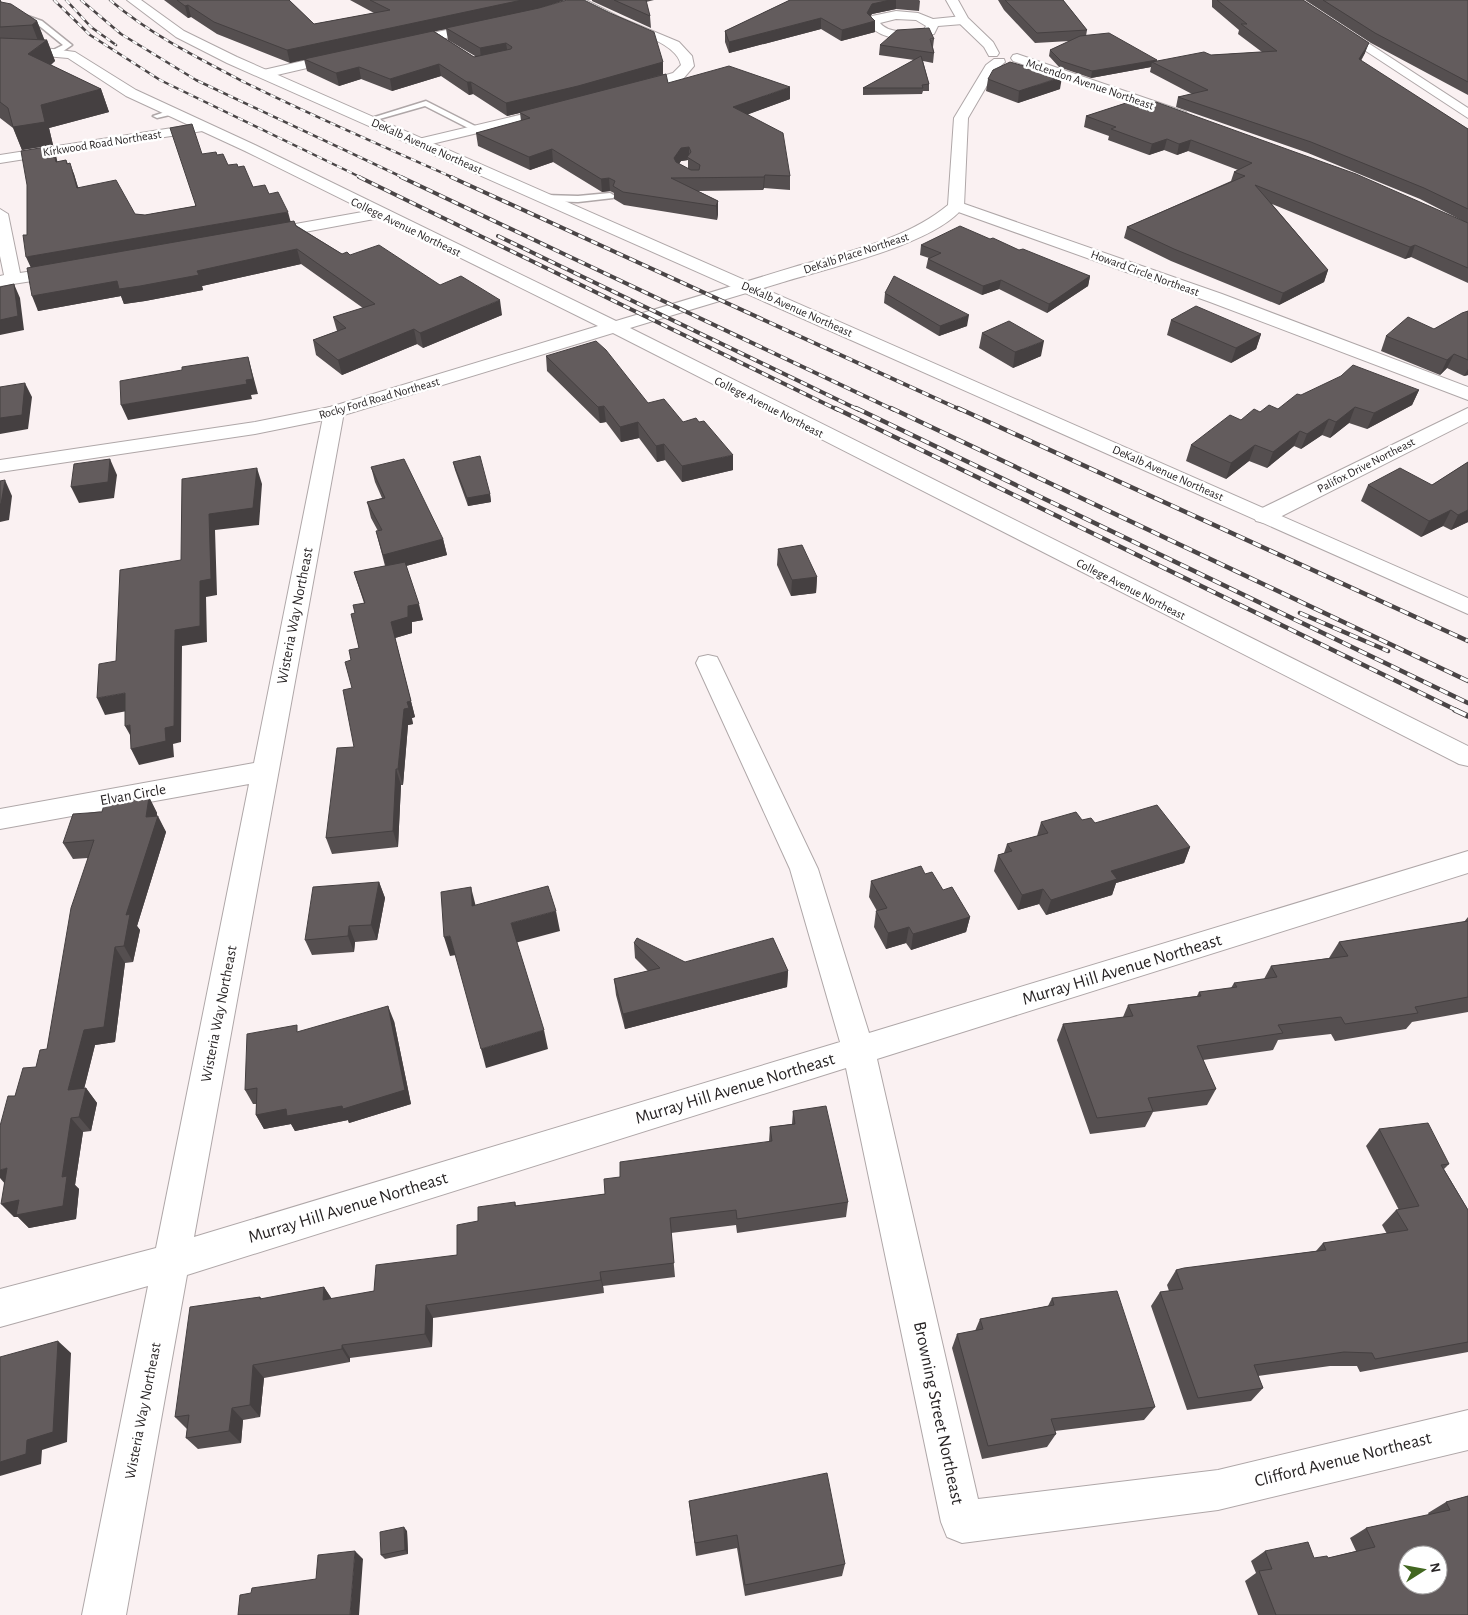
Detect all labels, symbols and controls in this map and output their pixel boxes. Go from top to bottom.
street label: McLendon Avenue Northeast [1025,56,1156,112]
street label: DeKalb Avenue Northeast [370,116,484,176]
street label: Kirkwood Road Northeast [42,128,162,158]
street label: College Avenue Northeast [349,195,463,259]
street label: DeKalb Place Northeast [802,230,910,276]
street label: Howard Circle Northeast [1089,248,1201,298]
street label: DeKalb Avenue Northeast [740,279,854,339]
street label: College Avenue Northeast [713,374,826,440]
street label: Rocky Ford Road Northeast [317,375,441,422]
street label: Palifox Drive Northeast [1315,435,1417,495]
street label: DeKalb Avenue Northeast [1111,443,1225,503]
street label: Wisteria Way Northeast [274,546,316,686]
street label: College Avenue Northeast [1075,556,1188,622]
street label: Elvan Circle [99,782,167,808]
street label: Murray Hill Avenue Northeast [1020,931,1224,1009]
street label: Wisteria Way Northeast [198,944,240,1084]
street label: Murray Hill Avenue Northeast [633,1050,837,1128]
street label: Murray Hill Avenue Northeast [246,1169,450,1247]
street label: Browning Street Northeast [910,1320,966,1506]
street label: Wisteria Way Northeast [122,1341,164,1481]
street label: Clifford Avenue Northeast [1253,1429,1433,1491]
north arrow [1398,1545,1448,1595]
text: N [1427,1562,1443,1574]

